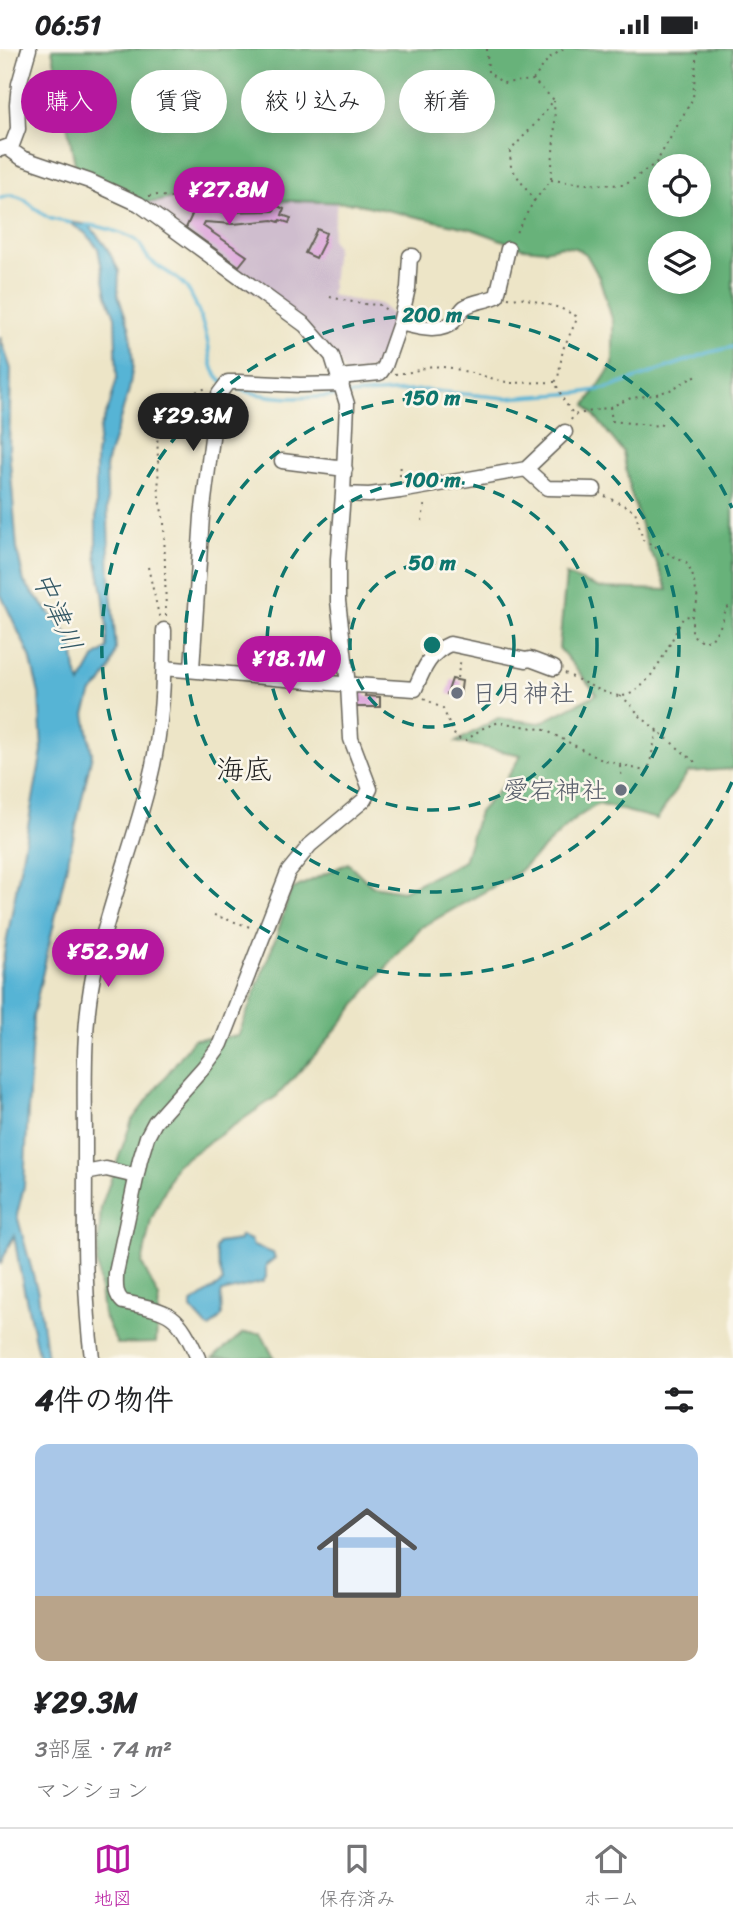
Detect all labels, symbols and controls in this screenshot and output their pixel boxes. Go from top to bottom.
text: 06:51 [35,2,101,48]
chip: 購入 [21,70,117,133]
chip: 賃貸 [131,70,227,133]
chip: 絞り込み [241,70,385,133]
chip: 新着 [399,70,495,133]
map controls [648,154,711,294]
button: locate [648,154,711,217]
pin: ¥27.8M [172,167,286,227]
text: ¥27.8M [190,169,268,210]
button: layers [648,231,711,294]
text: 200 m [401,296,463,334]
text: 150 m [404,379,461,417]
pin: ¥29.3M [136,393,250,453]
text: ¥29.3M [154,395,232,436]
text: 100 m [403,461,461,499]
text: 50 m [408,544,457,582]
water label: 中津川 [19,563,97,659]
centre of rings [420,633,444,657]
pin: ¥18.1M [232,637,346,696]
text: ¥18.1M [253,638,325,679]
place label: 日月神社 [471,670,575,716]
marker: 日月神社 [449,685,465,701]
district label: 海底 [216,745,272,794]
place label: 愛宕神社 [503,767,607,813]
marker: 愛宕神社 [613,782,629,798]
pin: ¥52.9M [51,929,165,989]
text: ¥52.9M [68,931,148,972]
text: 4件の物件 [35,1373,174,1427]
icon: filters [660,1381,698,1419]
icon: home [304,1490,430,1616]
text: ¥29.3M [35,1675,137,1729]
text: 3部屋 · 74 m² [35,1729,172,1770]
text: マンション [35,1770,149,1811]
tab: 地図 [94,1840,132,1915]
tab: 保存済み [319,1840,395,1915]
tab: ホーム [583,1840,639,1915]

